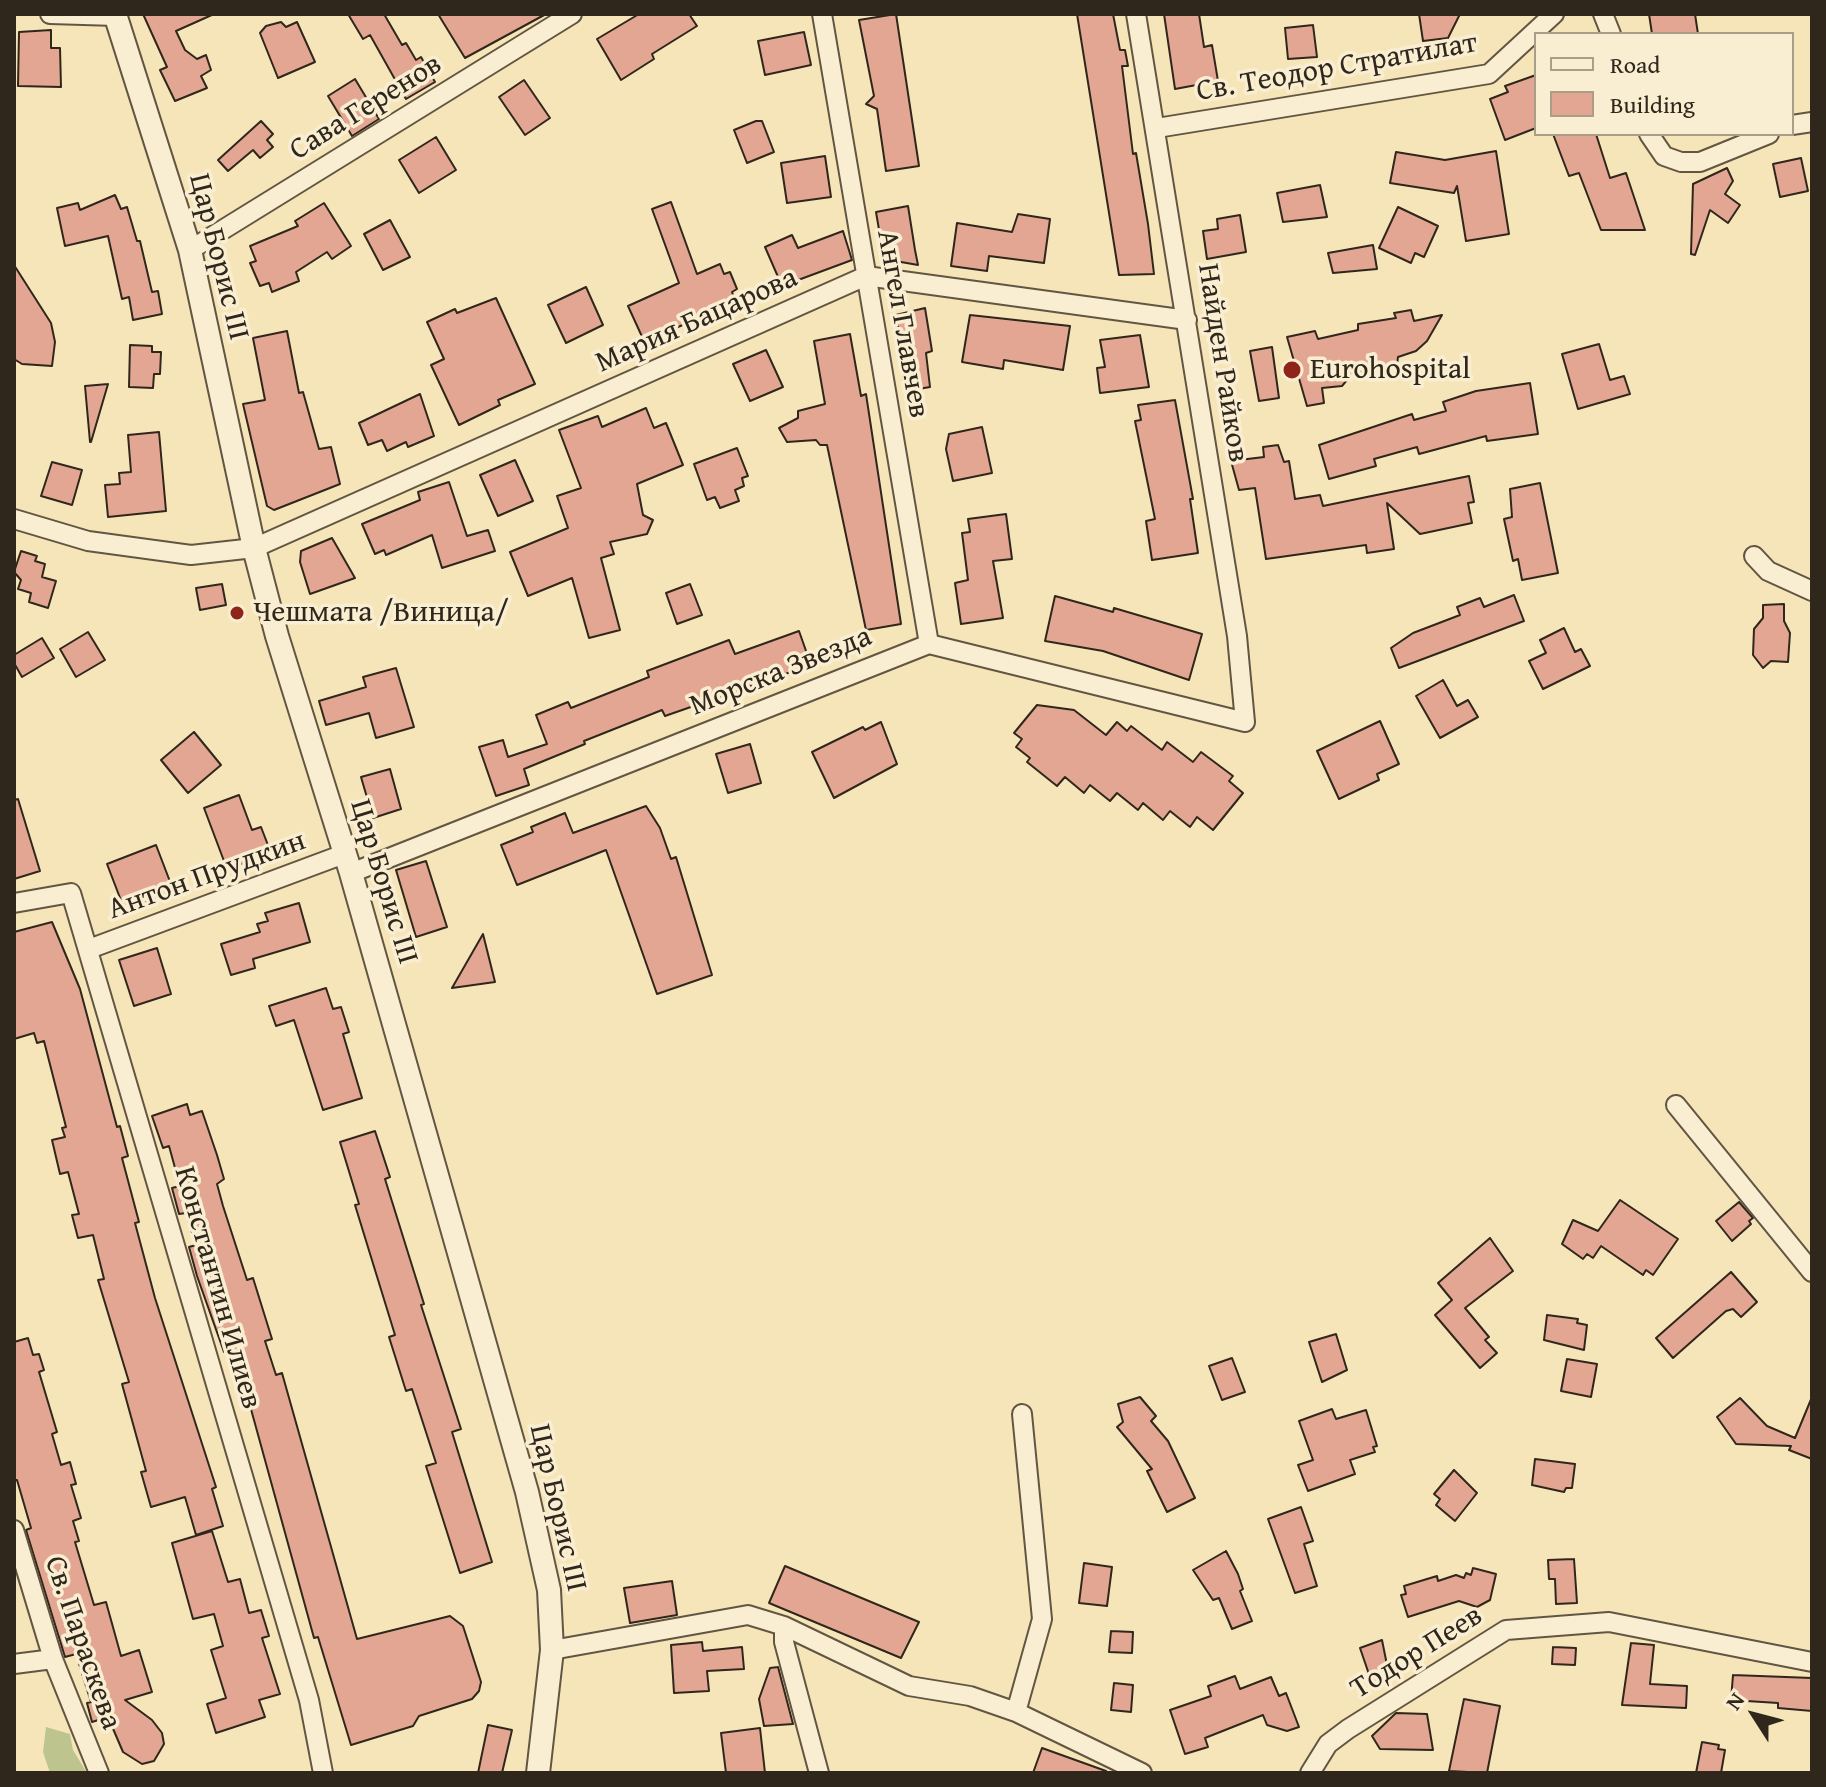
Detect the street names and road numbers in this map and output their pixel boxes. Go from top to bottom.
street label: Св. Теодор Стратилат [1194,26,1480,110]
street label: Сава Геренов [283,47,449,169]
street label: Цар Борис III [180,170,256,344]
street label: Ангел Главчев [868,227,936,421]
street label: Мария Бацарова [591,260,803,382]
street label: Найден Райков [1189,261,1255,465]
street label: Морска Звезда [685,619,877,725]
street label: Цар Борис III [341,795,425,969]
street label: Антон Прудкин [103,824,311,928]
street label: Константин Илиев [165,1163,269,1413]
street label: Цар Борис III [520,1421,594,1595]
street label: Св. Параскева [36,1552,128,1734]
street label: Тодор Пеев [1344,1598,1490,1708]

